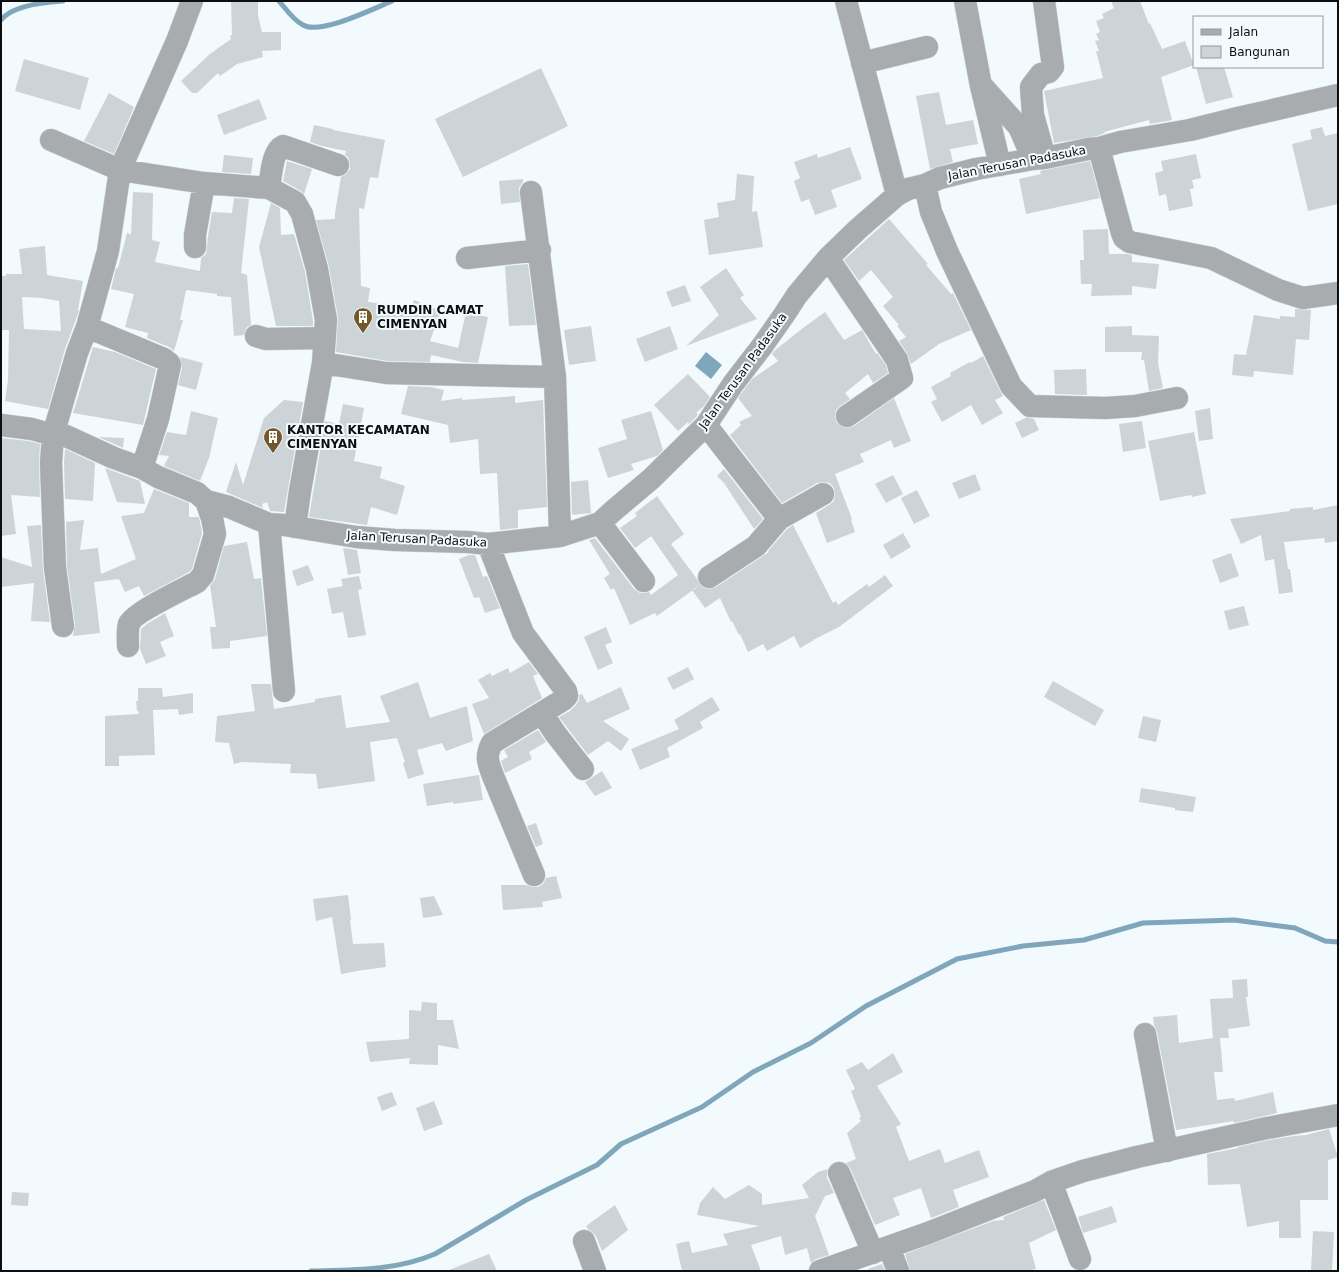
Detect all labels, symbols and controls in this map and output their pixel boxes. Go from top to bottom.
legend [1193,16,1323,68]
text: Jalan [1228,25,1258,39]
text: Bangunan [1229,45,1290,59]
street label: Jalan Terusan Padasuka [946,143,1087,183]
place label: RUMDIN CAMAT CIMENYAN [377,303,484,331]
building icon: RUMDIN CAMAT CIMENYAN [352,306,374,334]
street label: Jalan Terusan Padasuka [696,310,790,433]
place label: KANTOR KECAMATAN CIMENYAN [287,423,430,451]
building icon: KANTOR KECAMATAN CIMENYAN [262,426,284,454]
street label: Jalan Terusan Padasuka [346,528,487,550]

